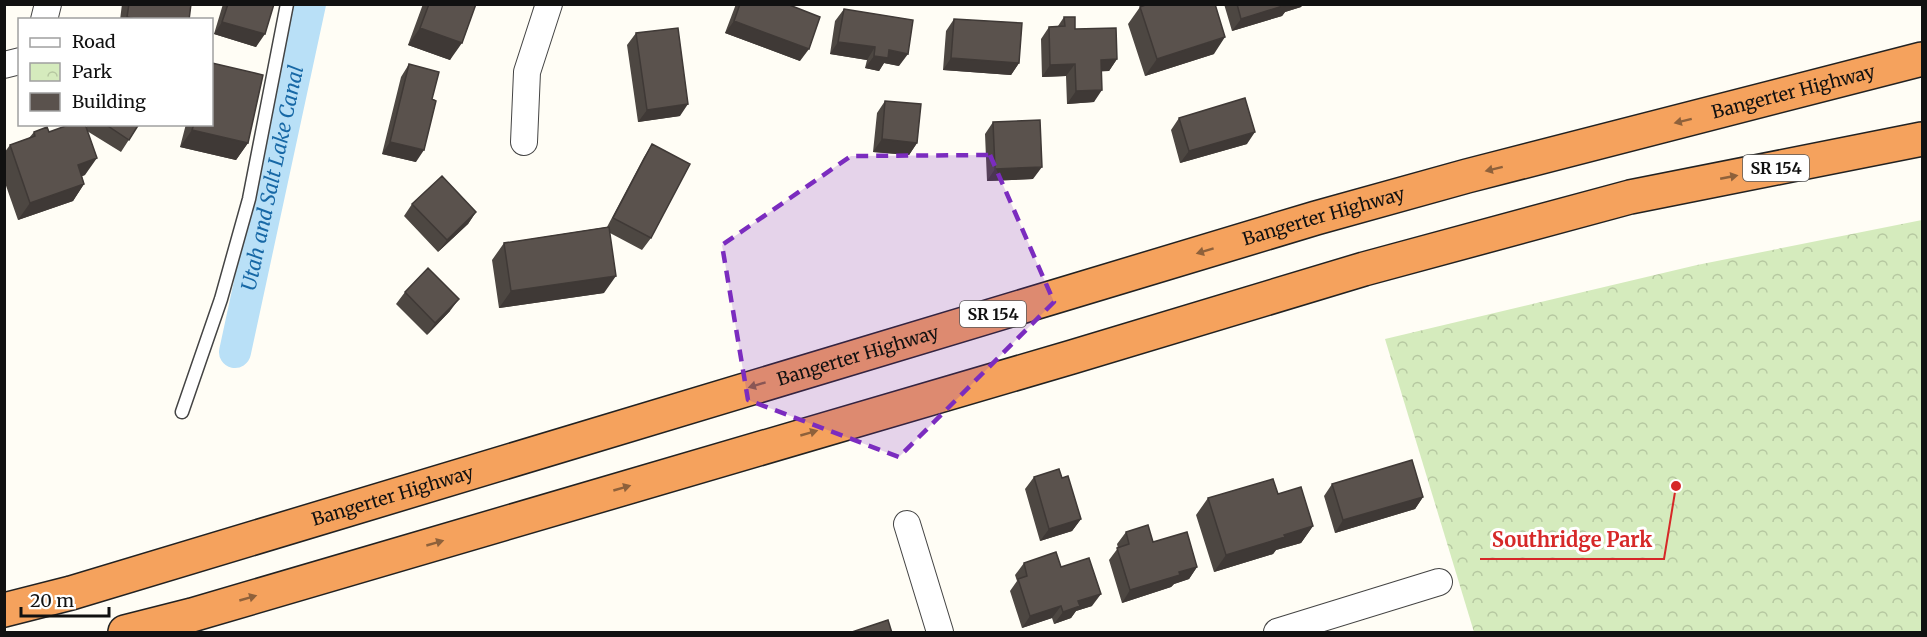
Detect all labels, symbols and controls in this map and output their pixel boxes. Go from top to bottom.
legend [18,18,213,126]
text: Road [72,30,116,53]
street label: Bangerter Highway [1709,59,1878,124]
text: Park [72,60,113,83]
water label: Utah and Salt Lake Canal [236,63,308,293]
text: Building [72,90,146,113]
one-way arrow [1674,116,1692,126]
road number: SR 154 [1743,155,1809,181]
one-way arrow [1485,165,1503,175]
one-way arrow [1719,172,1738,181]
street label: Bangerter Highway [1239,182,1408,251]
one-way arrow [1196,247,1214,256]
road number: SR 154 [960,301,1026,327]
street label: Bangerter Highway [774,320,942,391]
one-way arrow [748,381,766,390]
one-way arrow [800,428,818,438]
street label: Bangerter Highway [309,460,477,531]
one-way arrow [613,483,631,492]
callout: Southridge Park [1480,521,1664,559]
text: Southridge Park [1492,527,1652,552]
one-way arrow [426,538,444,547]
scale bar [21,580,110,618]
text: 20 m [30,589,74,612]
one-way arrow [239,593,257,602]

